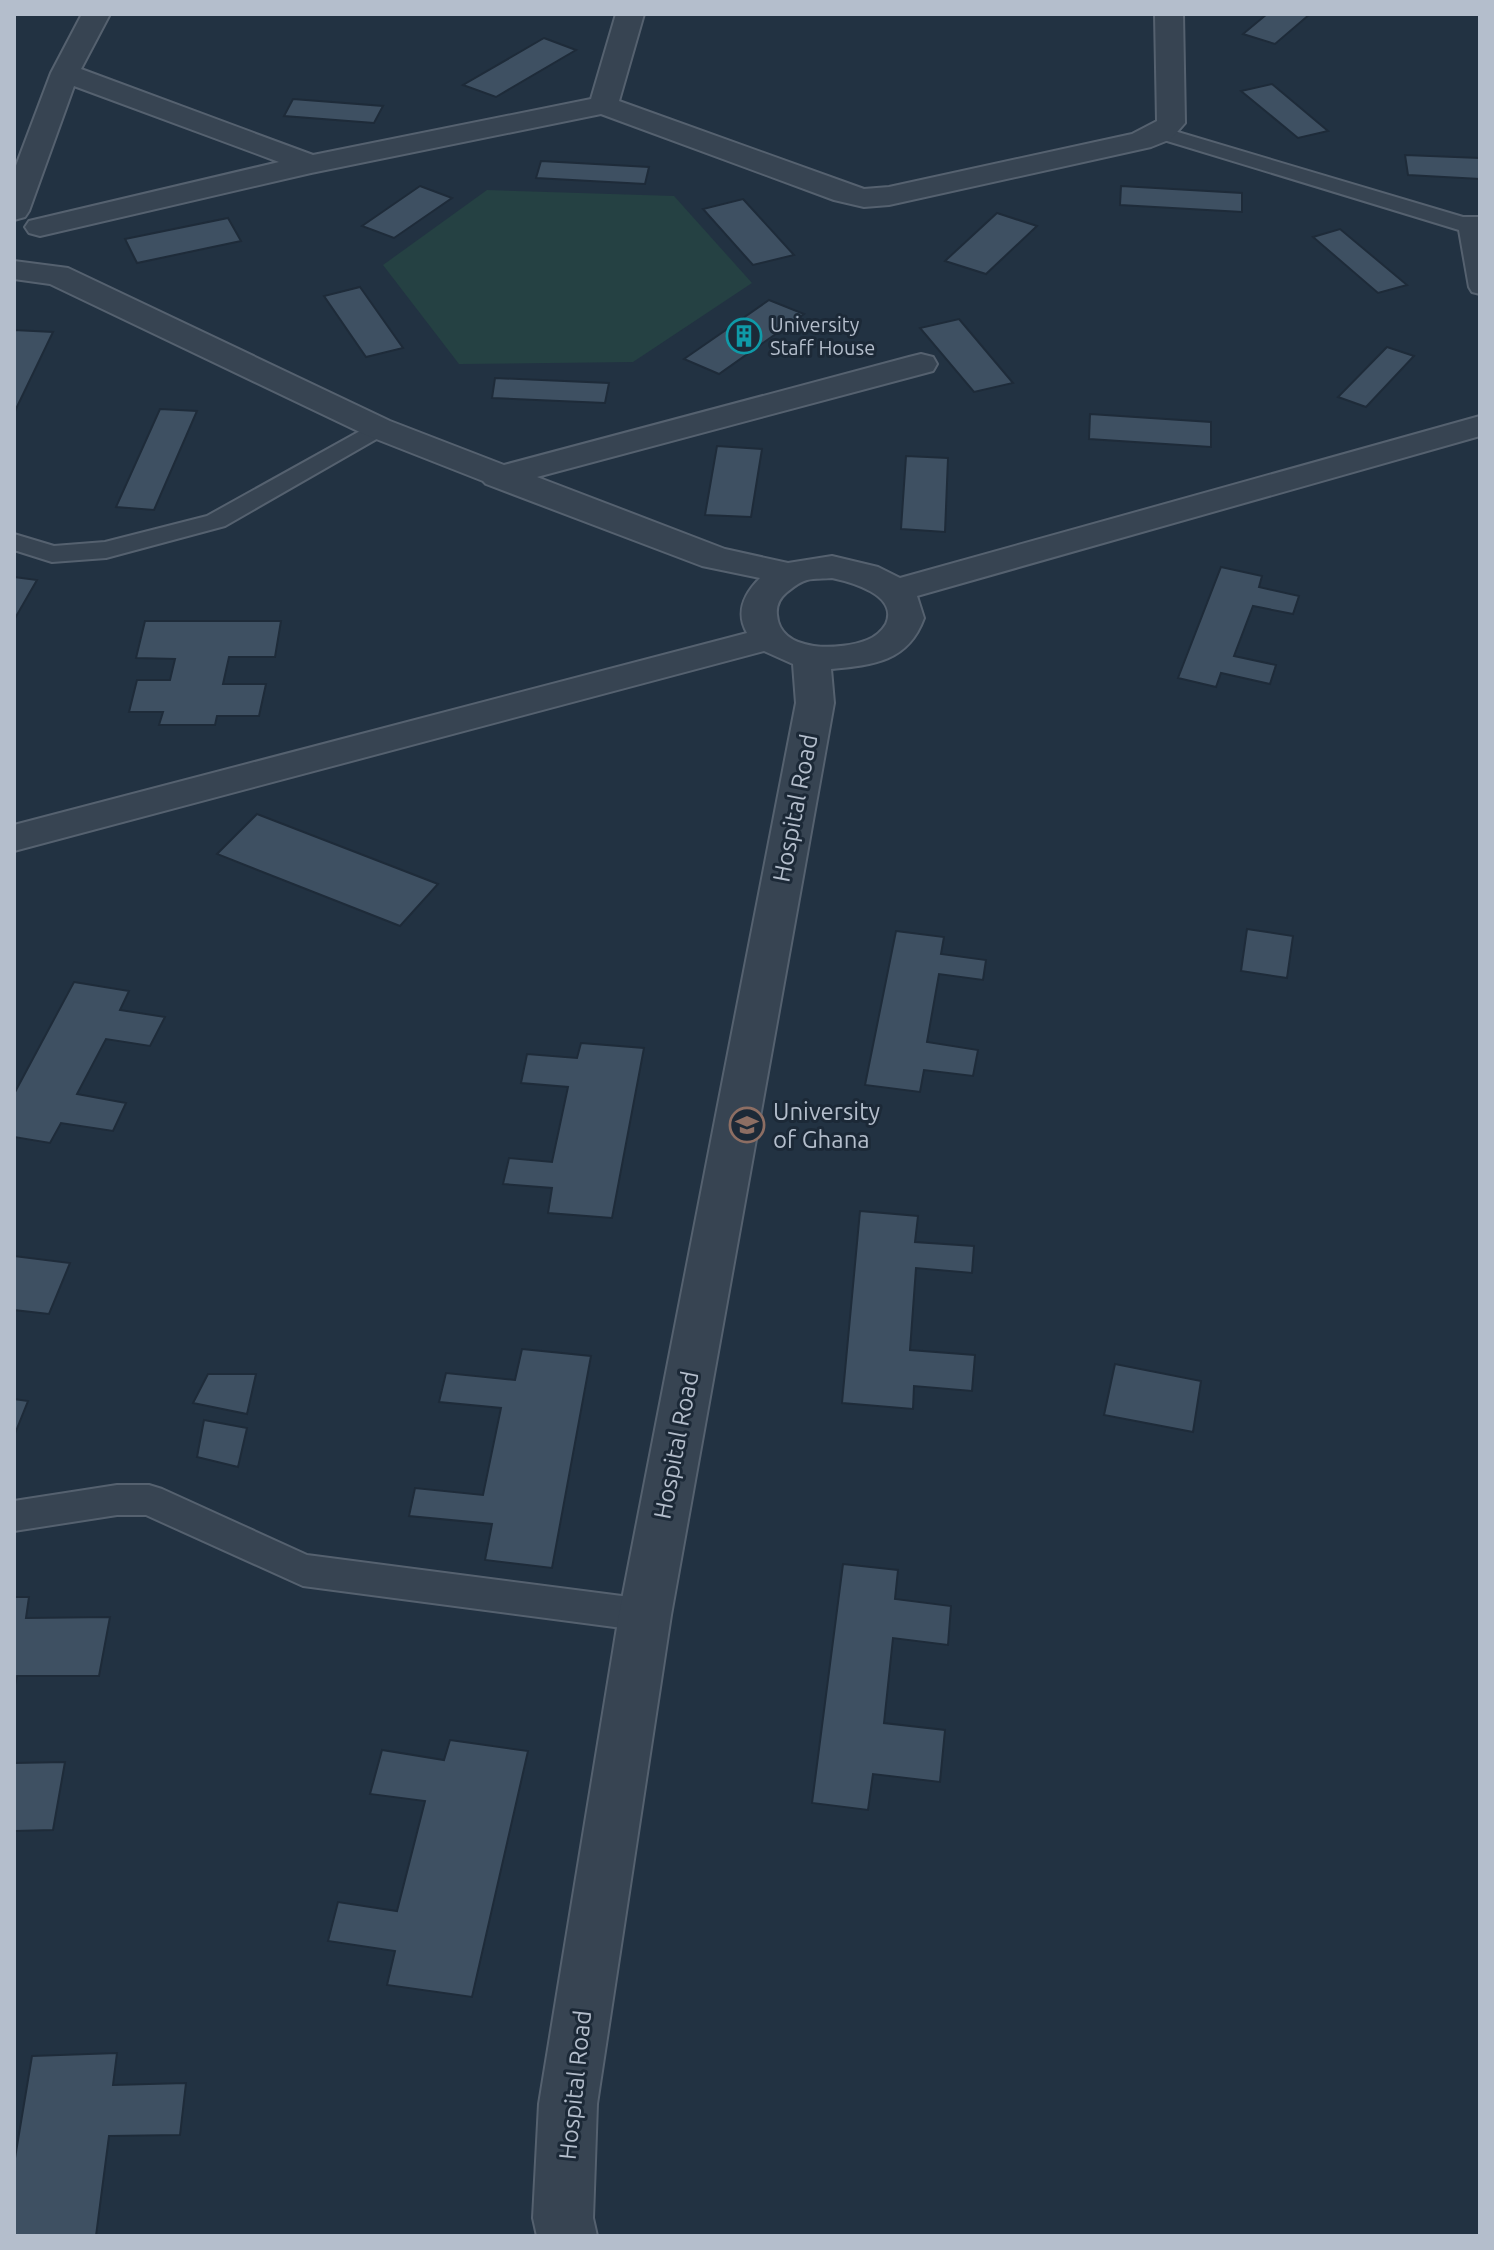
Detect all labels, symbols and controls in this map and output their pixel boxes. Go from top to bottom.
place label: University Staff House [770,313,875,359]
building icon: University Staff House [725,317,763,355]
street label: Hospital Road [767,732,823,884]
place label: University of Ghana [773,1098,881,1153]
school or university icon: University of Ghana [728,1106,766,1144]
street label: Hospital Road [648,1369,704,1521]
street label: Hospital Road [554,2009,596,2161]

